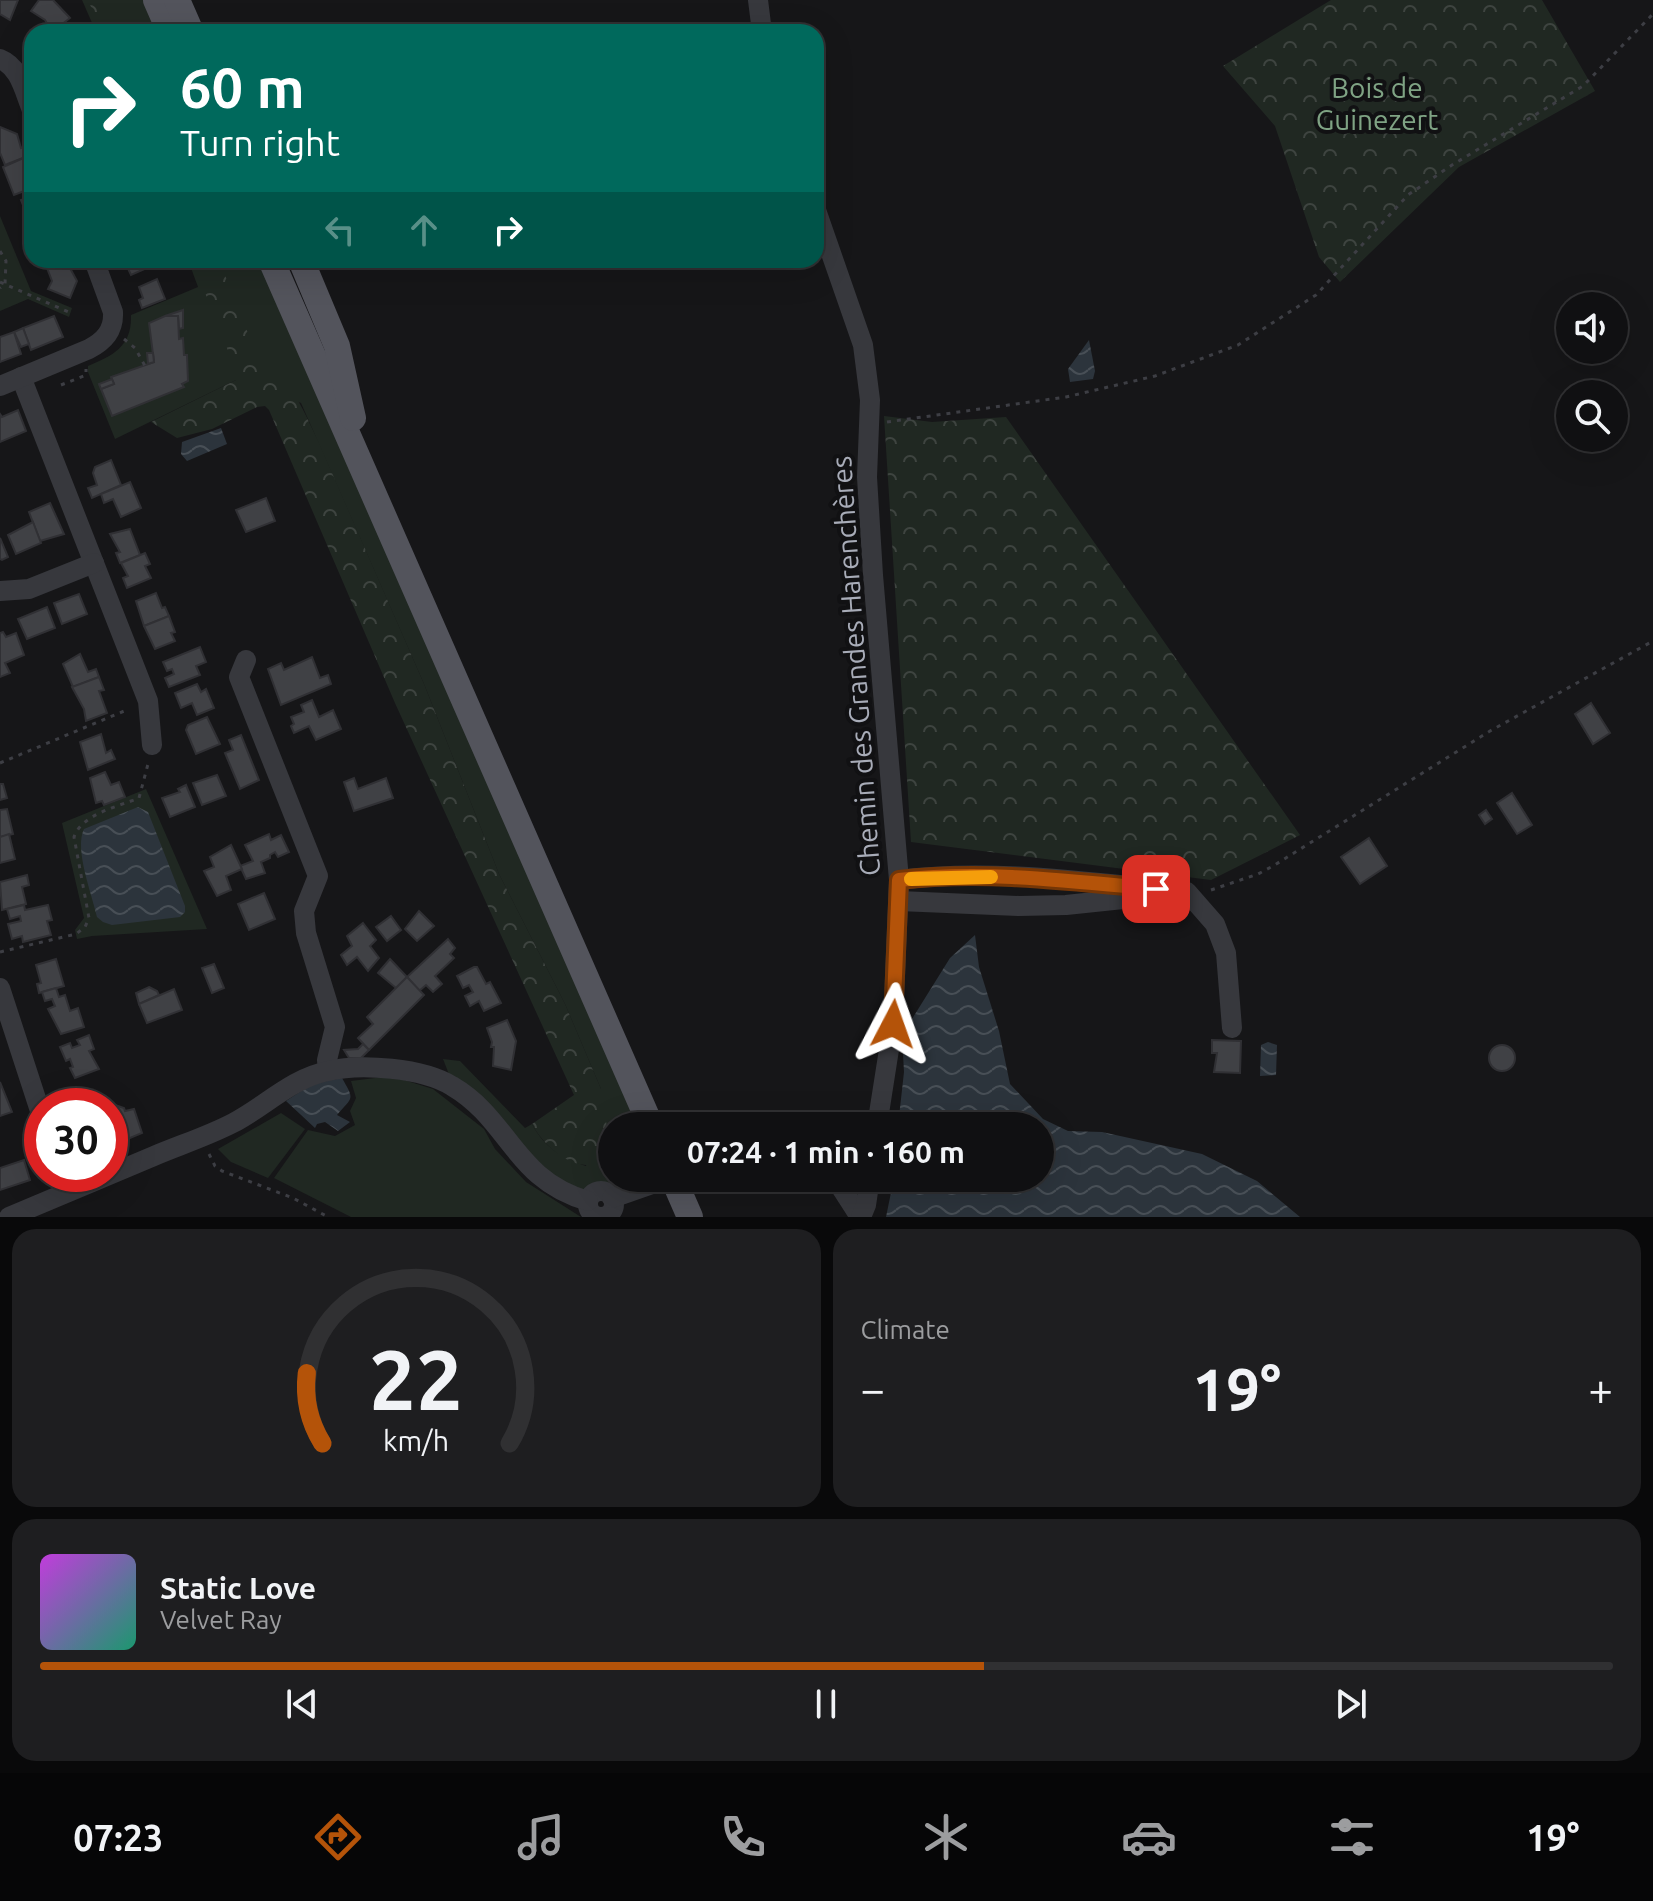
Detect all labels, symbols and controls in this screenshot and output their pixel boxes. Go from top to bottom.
icon: right [48,56,152,160]
text: 60 m [180,56,305,119]
park label: Bois de Guinezert [1316,72,1438,135]
text: Turn right [180,122,340,163]
icon: left [318,208,362,252]
icon: ahead [402,208,446,252]
icon: right [486,208,530,252]
map controls [1556,292,1628,452]
button: sound [1556,292,1628,364]
button: search [1556,380,1628,452]
street label: Chemin des Grandes Harenchères [825,455,885,877]
pin [1122,855,1190,923]
icon: arrive [1134,867,1178,911]
position arrow [851,982,935,1066]
speed limit sign: 30 [24,1088,128,1192]
text: 07:24 · 1 min · 160 m [687,1135,965,1169]
text: Climate [861,1315,950,1344]
text: 22 [369,1332,463,1426]
text: 19° [1192,1355,1281,1422]
text: − [861,1364,885,1413]
text: + [1588,1364,1613,1413]
text: km/h [383,1424,449,1456]
text: Static Love [160,1571,316,1605]
text: Velvet Ray [160,1605,282,1634]
icon: previous [280,1682,324,1726]
icon: pause [804,1682,848,1726]
icon: next [1329,1682,1373,1726]
icon: directions [310,1809,366,1865]
icon: music [513,1809,569,1865]
icon: phone [715,1809,771,1865]
icon: climate [918,1809,974,1865]
icon: car [1121,1809,1177,1865]
icon: filters [1324,1809,1380,1865]
text: 07:23 [73,1817,163,1858]
text: 19° [1526,1817,1580,1858]

